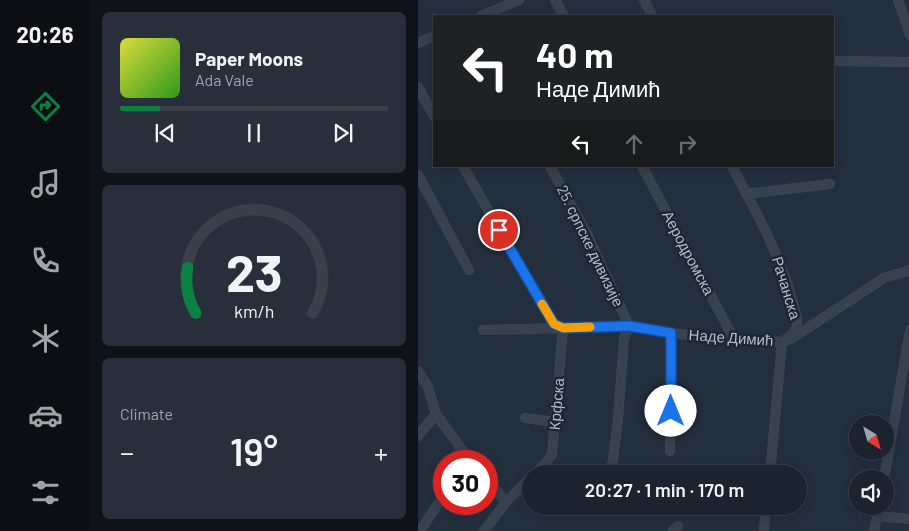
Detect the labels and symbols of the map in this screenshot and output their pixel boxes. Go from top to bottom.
street label: 25. српске дивизије [554,182,628,309]
street label: Аеродромска [659,207,719,298]
pin [478,209,520,251]
street label: Рачанска [769,254,805,322]
street label: Наде Димић [688,325,774,349]
street label: Крфска [545,376,567,431]
position arrow [644,384,696,436]
north arrow [849,415,894,460]
speed limit sign: 30 [433,450,498,515]

